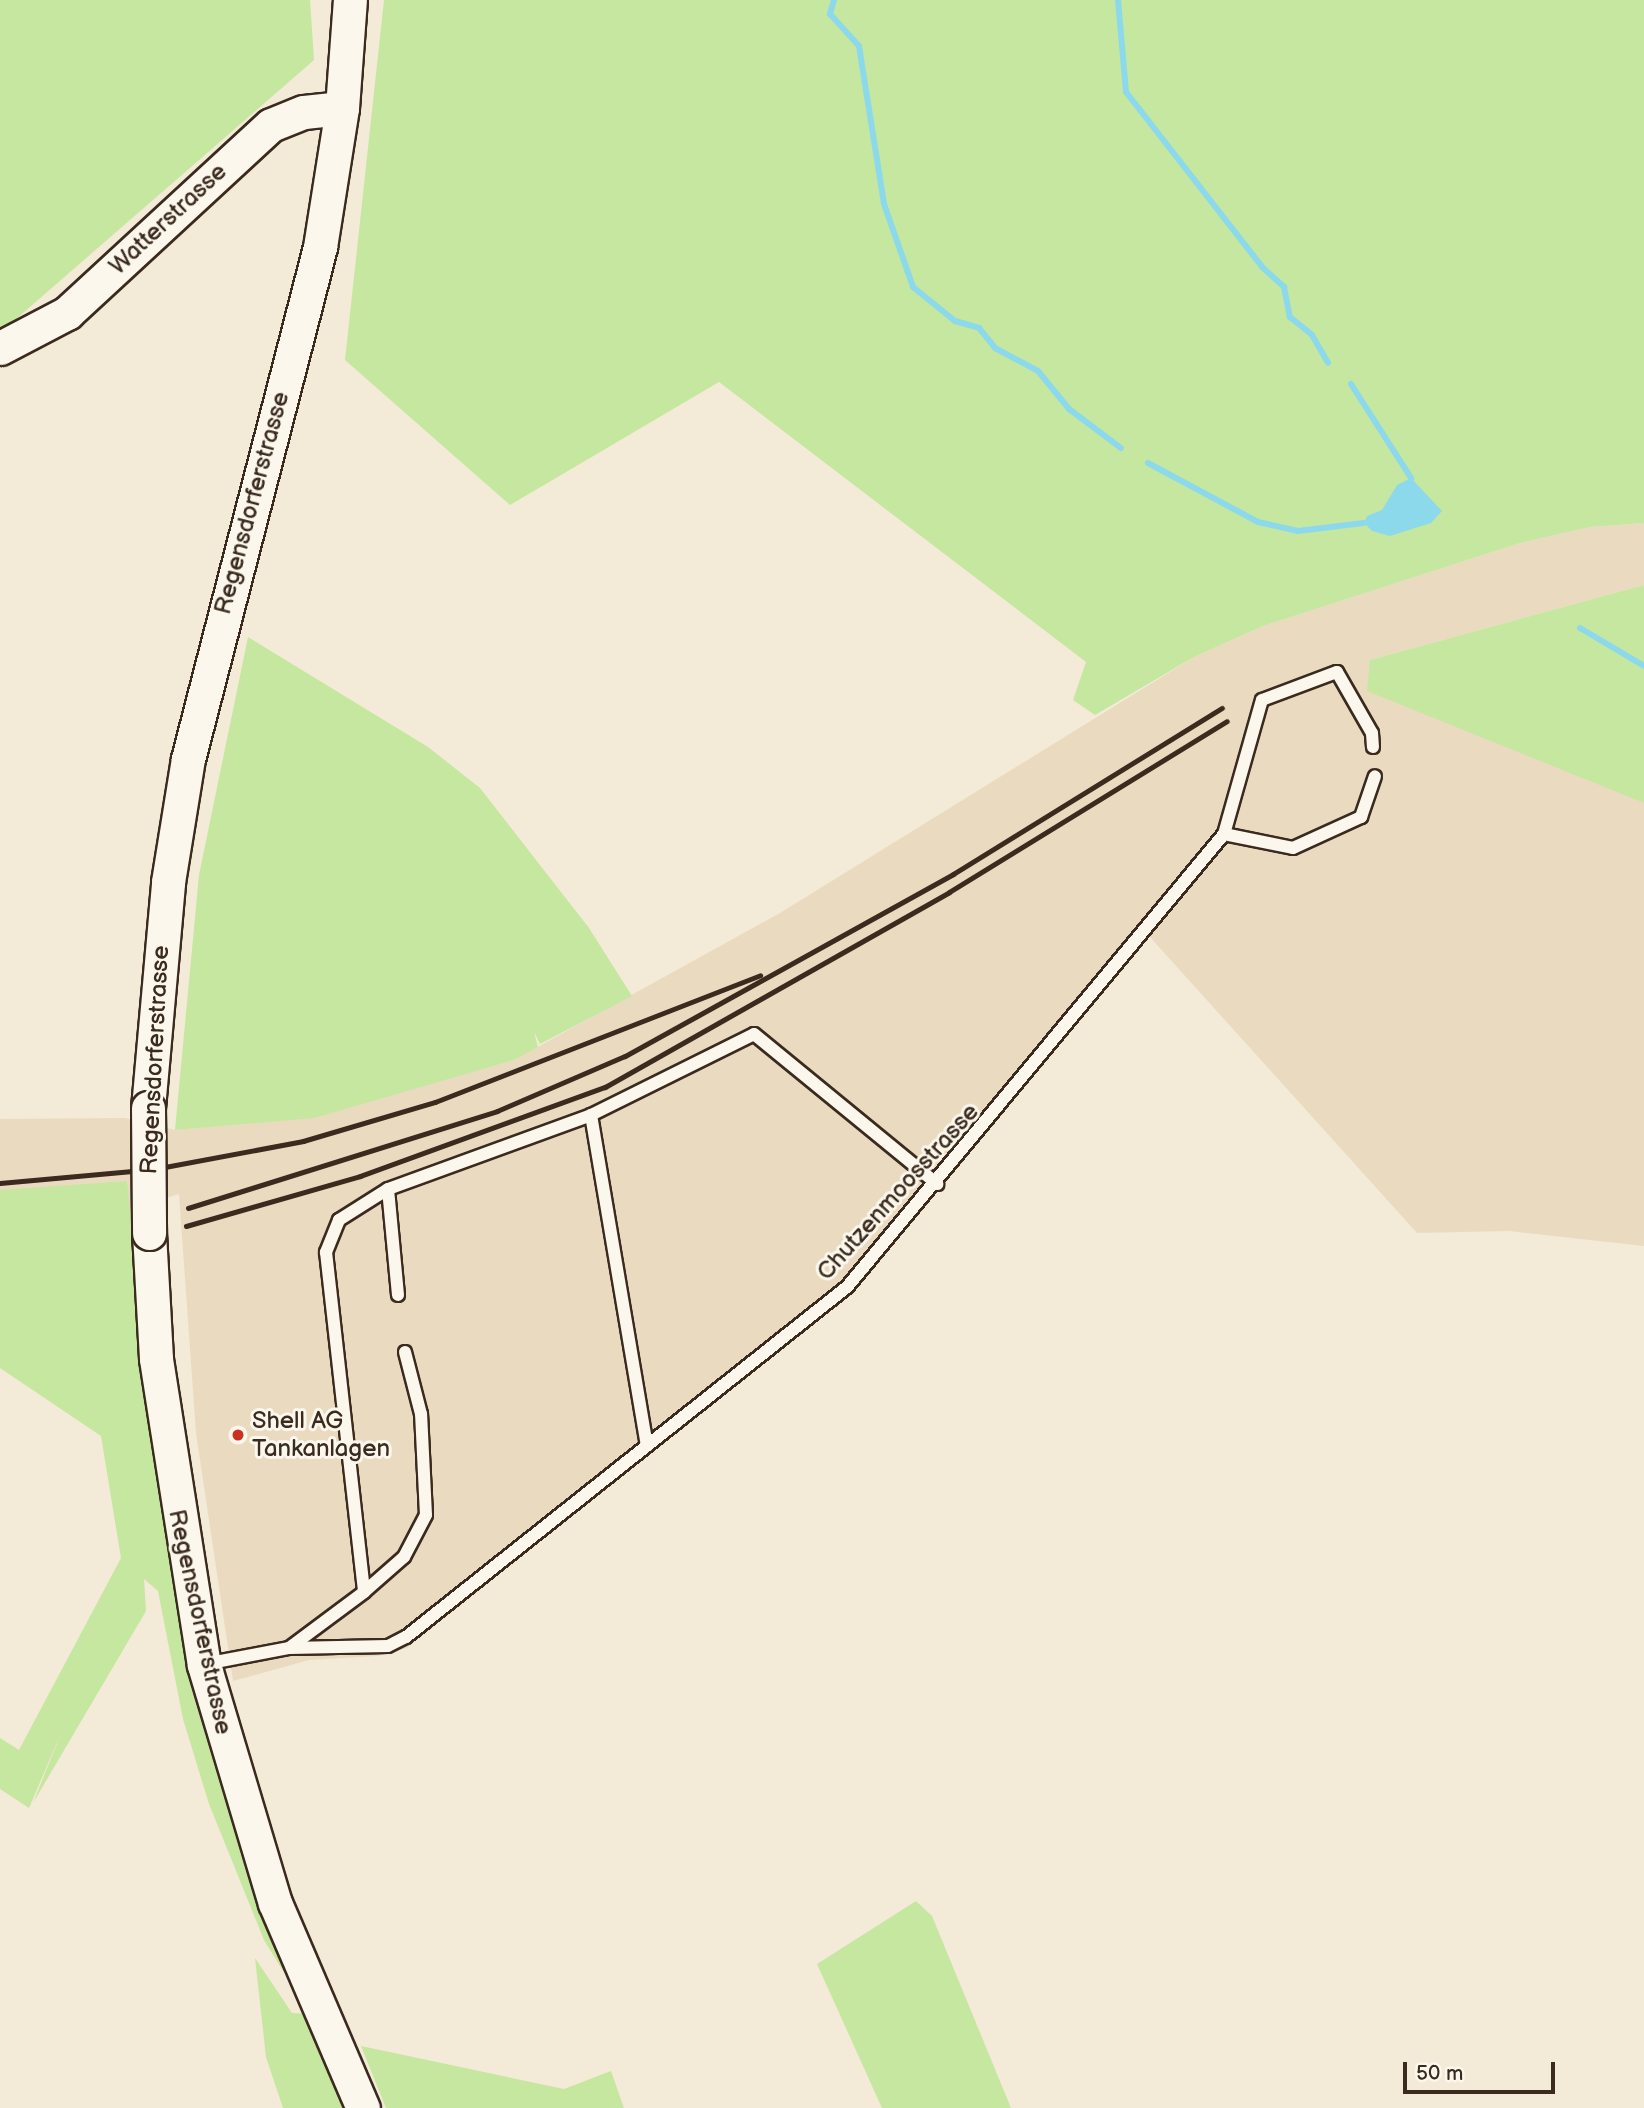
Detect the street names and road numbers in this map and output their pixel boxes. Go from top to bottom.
street label: Watterstrasse [103,157,233,281]
street label: Regensdorferstrasse [208,389,296,617]
street label: Regensdorferstrasse [135,945,175,1175]
street label: Chutzenmoosstrasse [811,1098,985,1286]
street label: Regensdorferstrasse [162,1507,238,1737]

